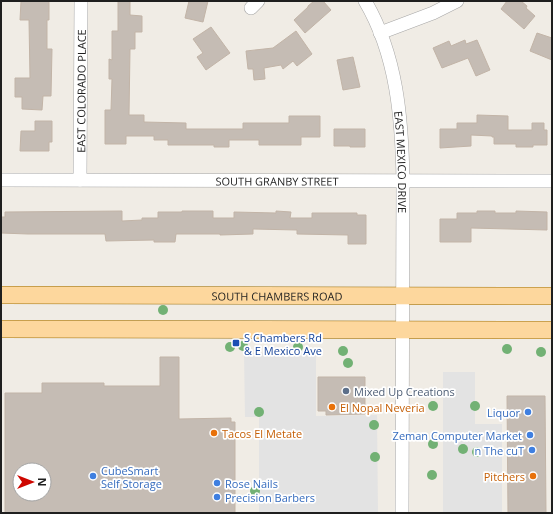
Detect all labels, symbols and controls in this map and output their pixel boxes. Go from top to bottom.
street label: EAST COLORADO PLACE [73,29,88,153]
street label: EAST MEXICO DRIVE [392,110,411,213]
street label: SOUTH GRANBY STREET [215,173,339,188]
street label: SOUTH CHAMBERS ROAD [212,288,342,303]
place label: S Chambers Rd & E Mexico Ave [244,330,322,358]
marker: S Chambers Rd & E Mexico Ave [231,338,241,348]
place label: Mixed Up Creations [354,384,455,399]
marker: Mixed Up Creations [341,386,351,396]
place label: El Nopal Neveria [340,400,425,415]
marker: El Nopal Neveria [327,402,337,412]
place label: Liquor [487,405,521,420]
marker: Liquor [523,407,533,417]
place label: Tacos El Metate [222,426,302,441]
marker: Tacos El Metate [209,428,219,438]
place label: Zeman Computer Market [393,428,522,443]
marker: Zeman Computer Market [525,430,535,440]
place label: n The cuT [474,443,524,458]
marker: n The cuT [527,445,537,455]
north arrow [12,462,52,502]
place label: CubeSmart Self Storage [101,463,162,491]
place label: Pitchers [484,469,525,484]
marker: CubeSmart Self Storage [88,471,98,481]
marker: Pitchers [528,471,538,481]
place label: Rose Nails [225,476,278,491]
text: N [35,478,50,486]
marker: Rose Nails [212,478,222,488]
place label: Precision Barbers [225,490,315,505]
marker: Precision Barbers [212,492,222,502]

